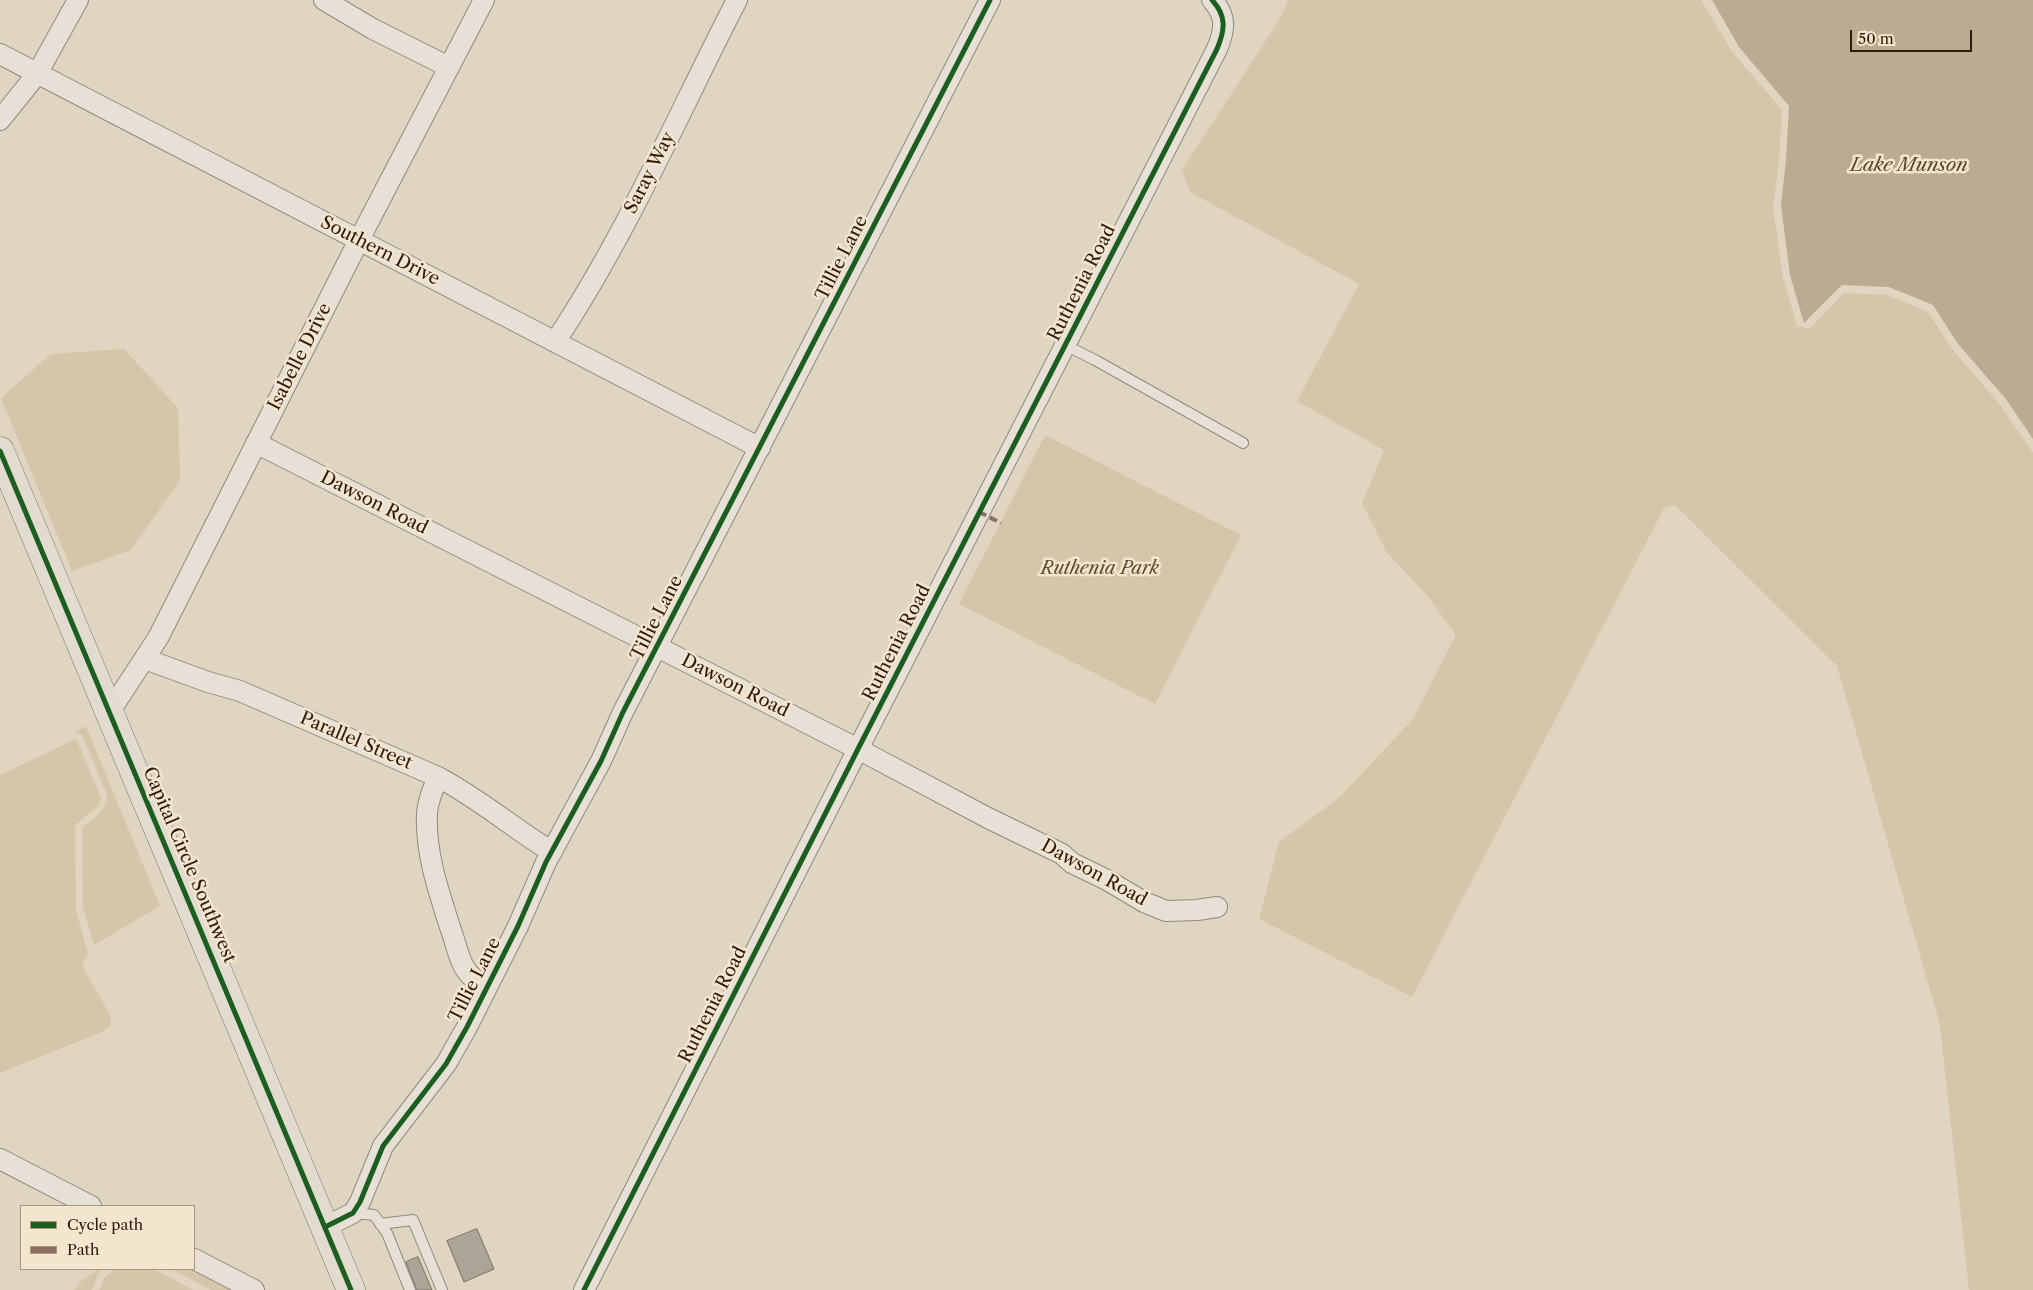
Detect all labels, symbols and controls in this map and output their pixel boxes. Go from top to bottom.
scale bar [1853,20,1976,52]
text: 50 m [1858,29,1894,48]
street label: Saray Way [620,129,680,217]
water label: Lake Munson [1850,155,1968,177]
street label: Southern Drive [317,212,443,290]
street label: Tillie Lane [811,212,873,304]
street label: Ruthenia Road [1043,221,1121,345]
street label: Isabelle Drive [264,300,336,414]
street label: Dawson Road [317,467,431,539]
park label: Ruthenia Park [1041,558,1159,580]
street label: Tillie Lane [626,572,688,664]
street label: Ruthenia Road [858,581,936,705]
street label: Dawson Road [678,650,792,722]
street label: Parallel Street [297,708,415,774]
street label: Capital Circle Southwest [138,764,240,966]
street label: Dawson Road [1037,835,1151,911]
street label: Tillie Lane [444,934,506,1026]
street label: Ruthenia Road [674,943,752,1067]
legend [20,1205,195,1270]
text: Cycle path [67,1215,143,1234]
text: Path [67,1240,99,1259]

